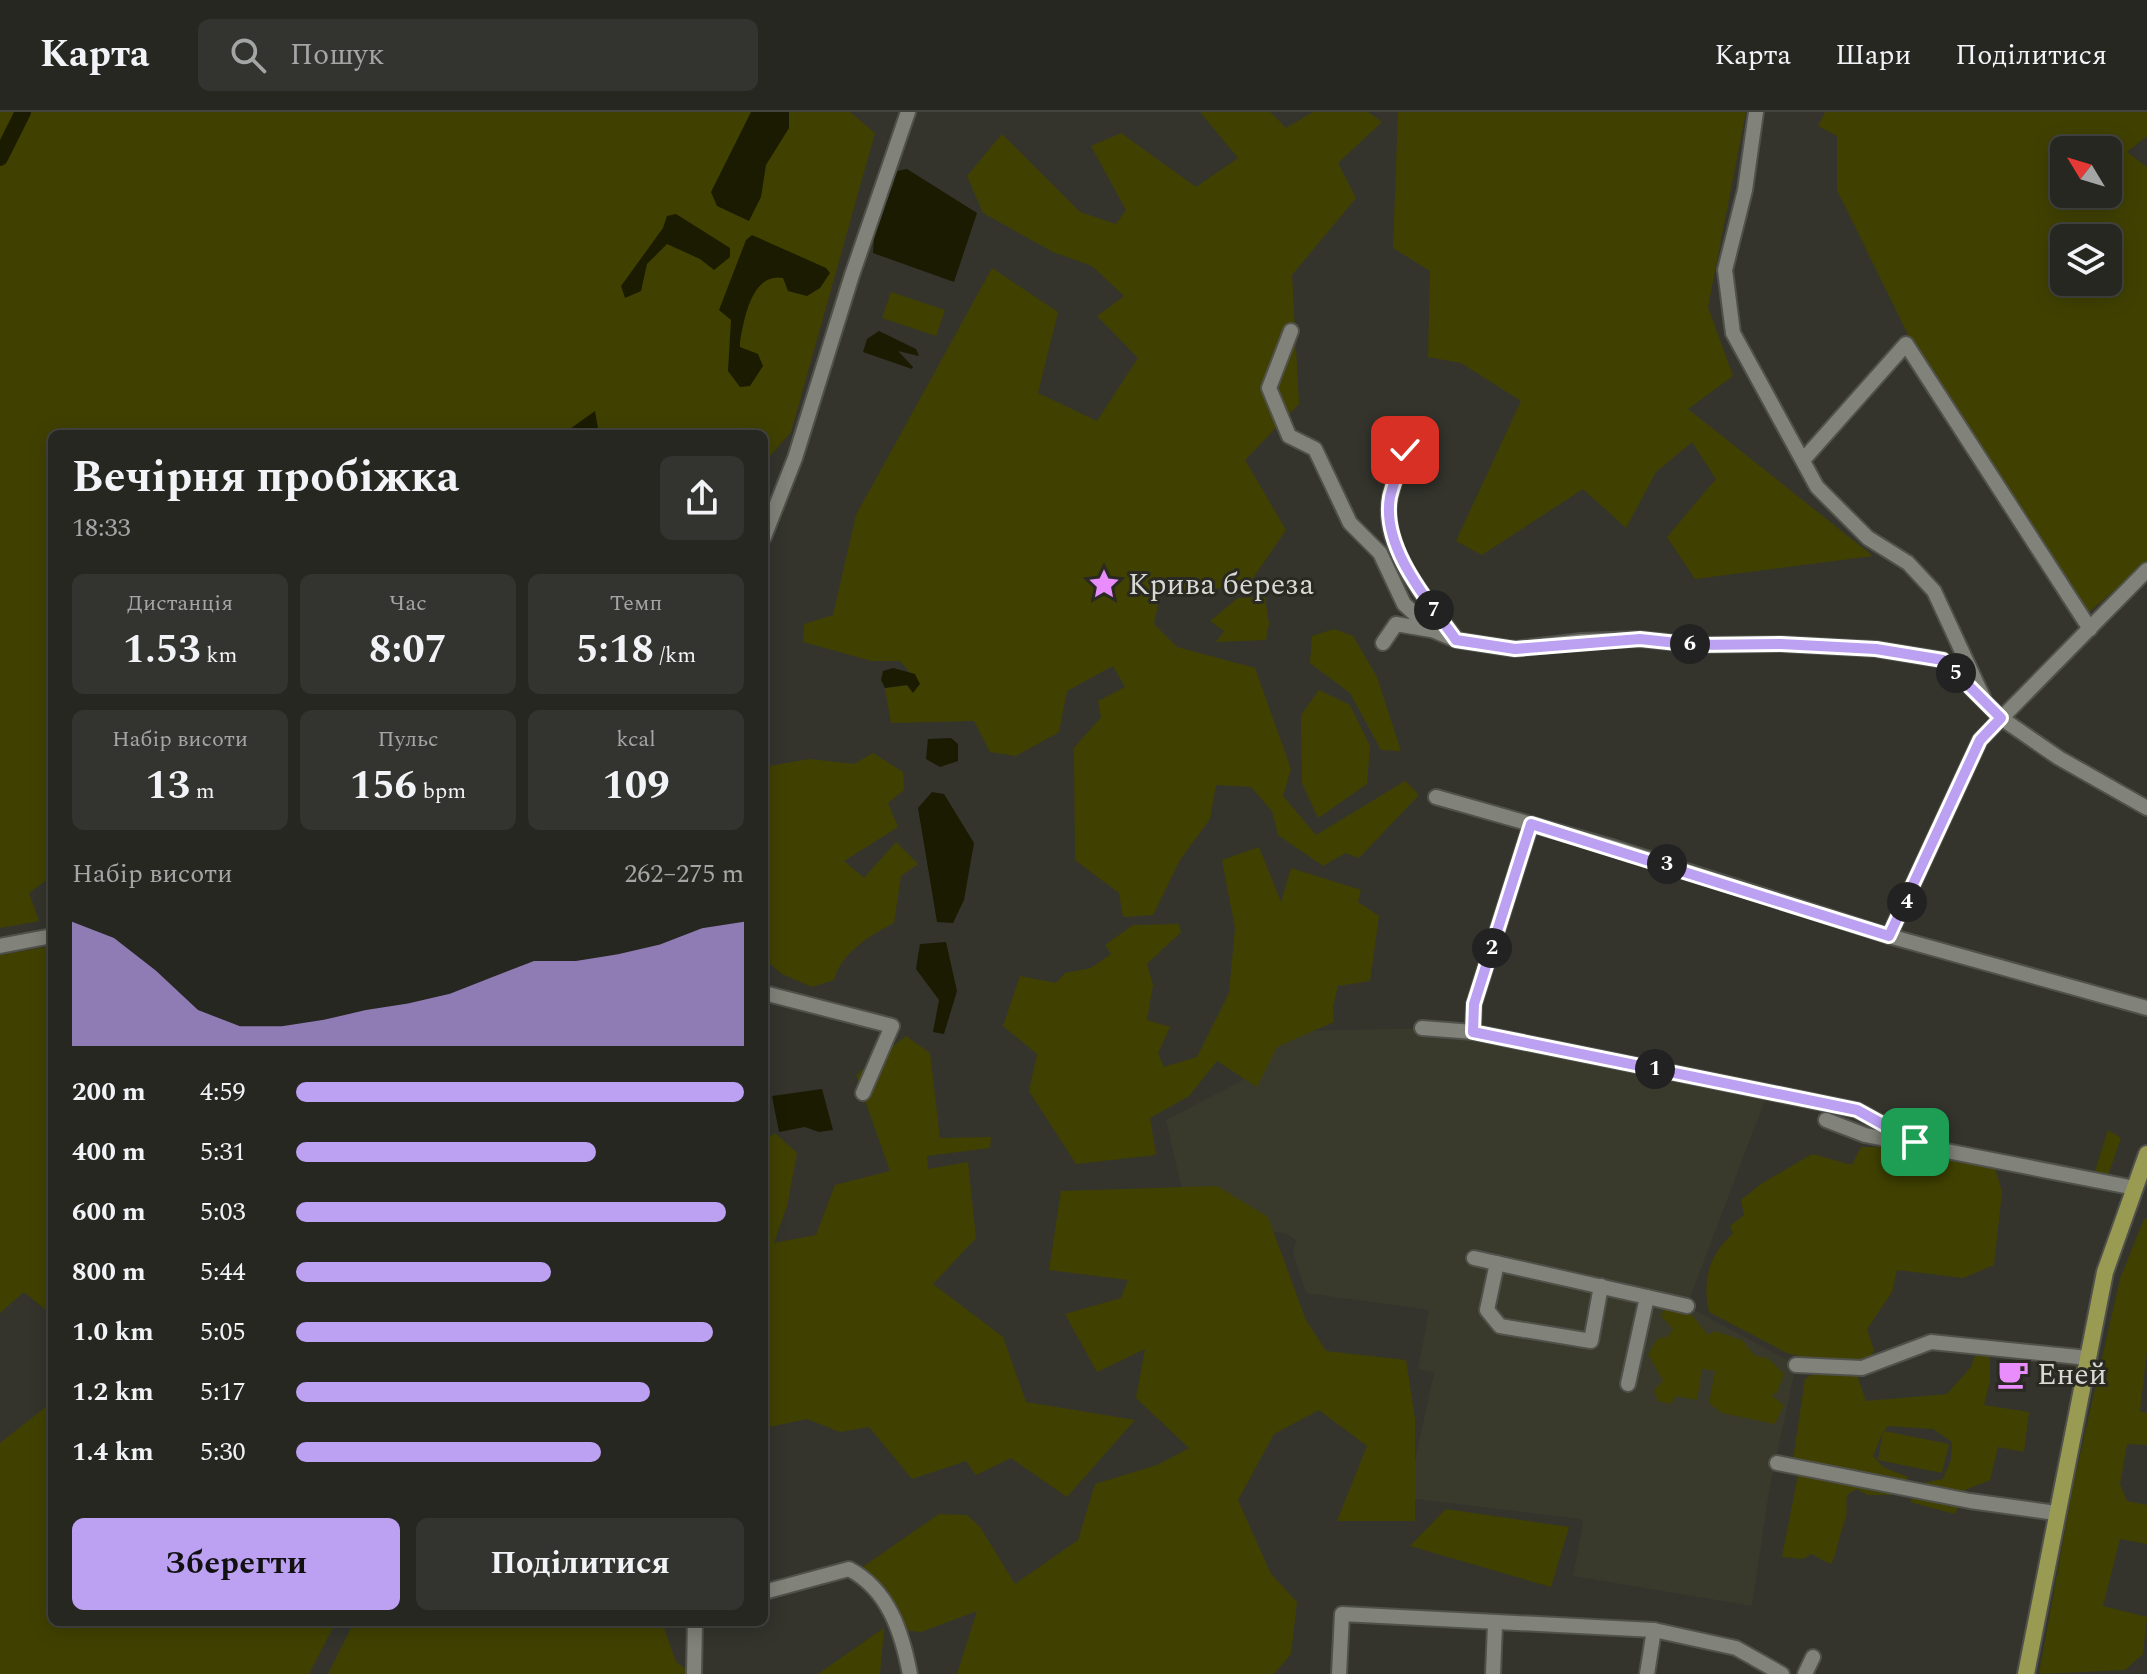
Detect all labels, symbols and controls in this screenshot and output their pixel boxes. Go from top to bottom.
search box [198,19,758,91]
text: Карта [40,26,150,84]
text: Пошук [290,32,384,78]
icon: search [226,33,270,77]
text: Карта [1715,34,1791,77]
text: Шари [1835,34,1911,77]
text: Поділитися [1955,34,2107,77]
north arrow [2050,136,2122,208]
map controls [2050,136,2122,296]
button: layers [2050,224,2122,296]
pin [1371,416,1439,484]
icon: check [1383,428,1427,472]
text: Вечірня пробіжка [72,444,459,511]
button: share [660,456,744,540]
text: 18:33 [72,508,131,548]
place label: Крива береза [1128,562,1314,608]
place icon: Крива береза [1087,567,1121,601]
text: Дистанція [127,587,233,620]
text: Час [389,587,427,620]
text: Темп [610,587,662,620]
pin: 7 [1414,590,1454,630]
text: 7 [1428,593,1440,626]
text: 1.53 [123,620,201,681]
text: 8:07 [369,620,447,681]
text: 5:18 [576,620,654,681]
pin: 6 [1670,624,1710,664]
text: 6 [1684,627,1696,660]
text: km [201,639,237,672]
text: /km [654,639,696,672]
pin: 5 [1936,653,1976,693]
text: 5 [1950,656,1962,689]
text: Набір висоти [112,723,248,756]
text: Пульс [377,723,439,756]
text: kcal [616,723,656,756]
text: 13 [145,756,190,817]
text: 156 [350,756,417,817]
text: 109 [602,756,670,817]
text: m [190,775,215,808]
text: bpm [417,775,466,808]
pin: 3 [1647,844,1687,884]
text: 3 [1661,847,1673,880]
text: Набір висоти [72,854,233,894]
text: 262–275 m [624,854,744,894]
pin: 4 [1887,882,1927,922]
text: 4 [1901,885,1913,918]
pin: 2 [1472,928,1512,968]
text: 2 [1486,931,1498,964]
pin: 1 [1635,1049,1675,1089]
text: 1 [1649,1052,1661,1085]
text: 200 m [72,1072,146,1112]
text: 4:59 [200,1072,246,1112]
pin [1881,1108,1949,1176]
icon: arrive [1893,1120,1937,1164]
text: 400 m [72,1132,146,1172]
text: 5:31 [200,1132,246,1172]
text: 600 m [72,1192,146,1232]
text: 5:03 [200,1192,246,1232]
text: 800 m [72,1252,146,1292]
text: 5:44 [200,1252,246,1292]
text: 1.0 km [72,1312,154,1352]
text: 5:05 [200,1312,246,1352]
place label: Еней [2037,1352,2107,1398]
cafe icon: Еней [1996,1357,2030,1391]
text: 1.2 km [72,1372,154,1412]
text: 5:17 [200,1372,246,1412]
text: 1.4 km [72,1432,154,1472]
text: 5:30 [200,1432,246,1472]
button: Зберегти [72,1518,400,1610]
button: Поділитися [416,1518,744,1610]

